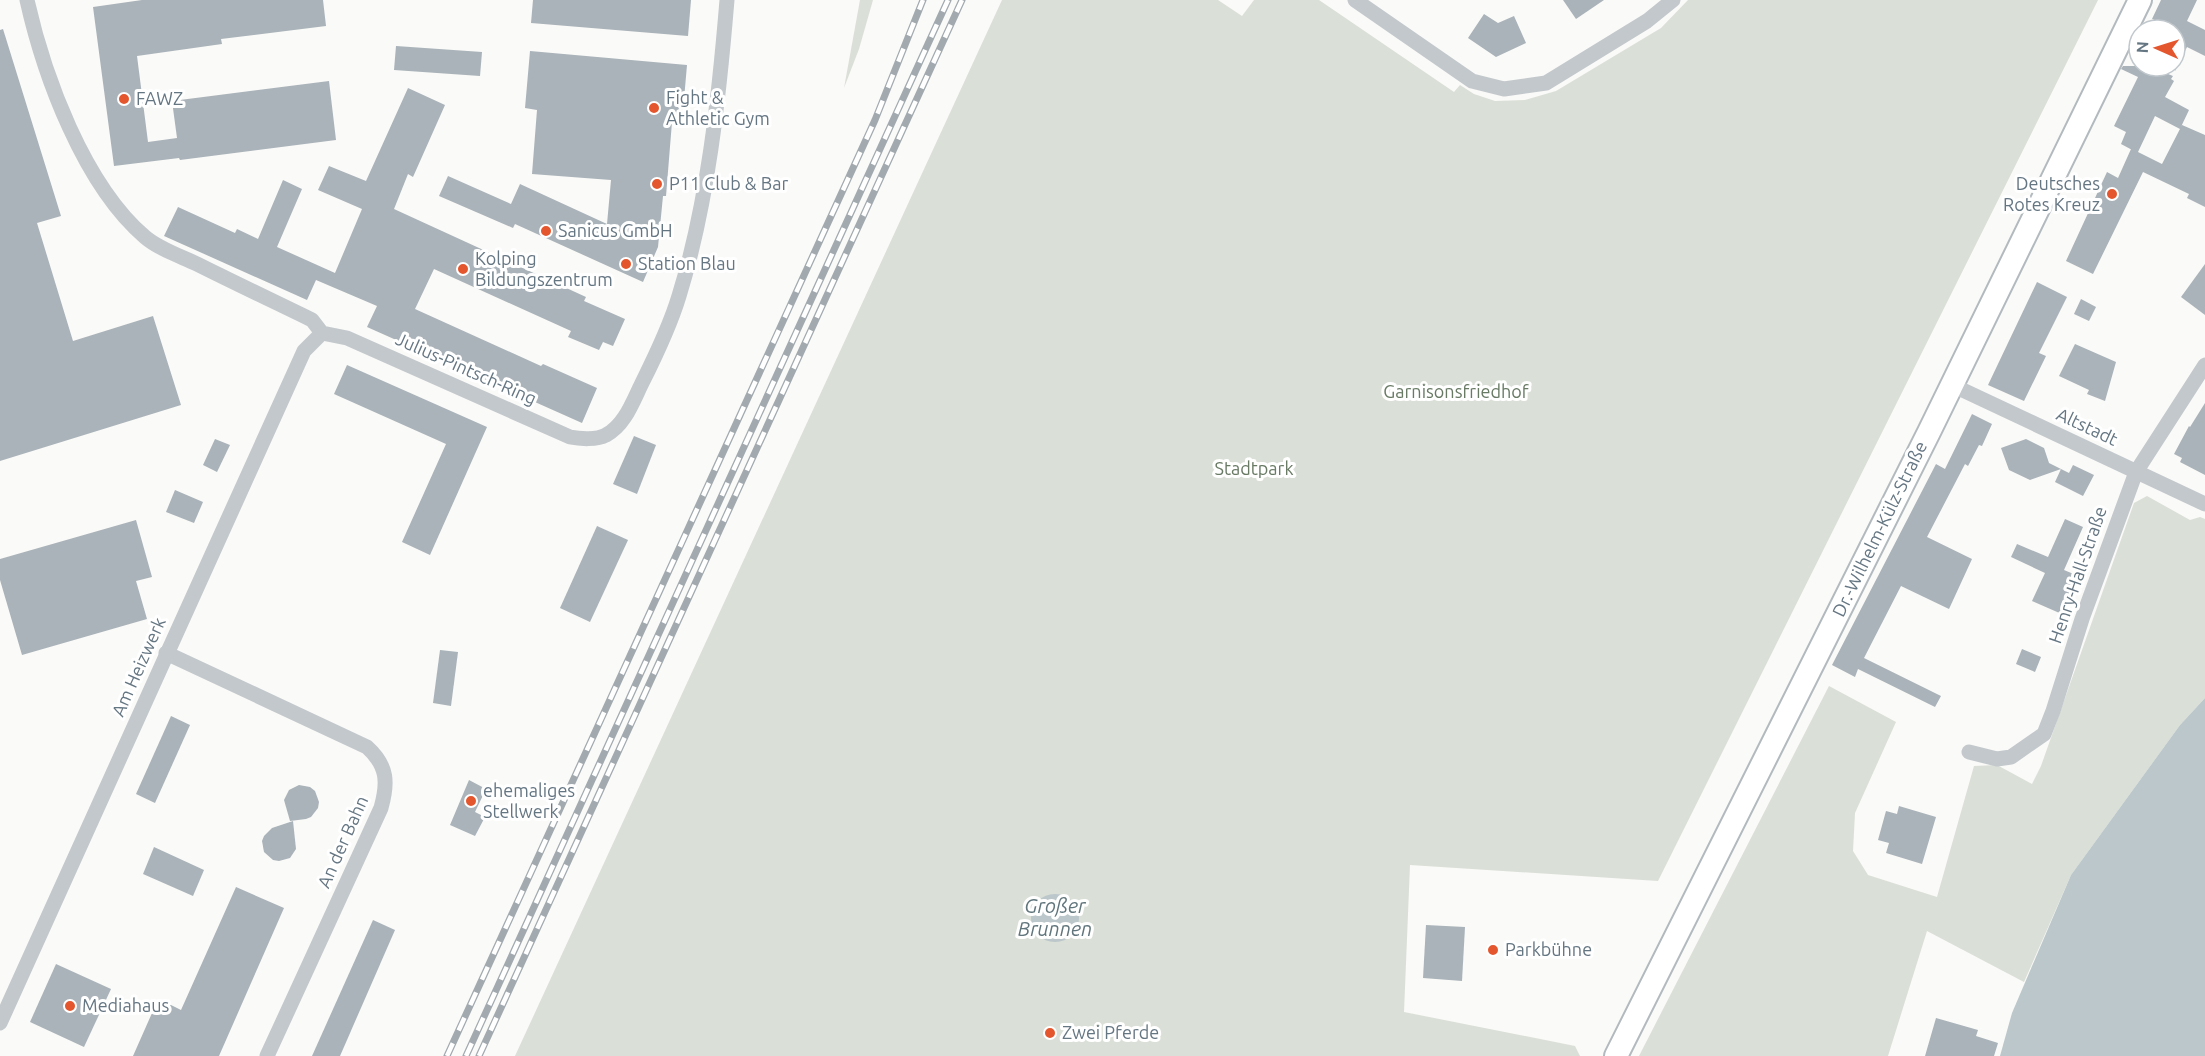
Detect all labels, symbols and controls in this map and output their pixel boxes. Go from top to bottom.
north arrow [2127,18,2187,78]
text: N [2133,41,2151,54]
place label: Fight & Athletic Gym [666,87,770,128]
place label: FAWZ [136,88,183,108]
marker: FAWZ [117,92,131,106]
marker: Fight & Athletic Gym [647,101,661,115]
place label: P11 Club & Bar [669,173,788,193]
place label: Deutsches Rotes Kreuz [2003,173,2100,214]
marker: P11 Club & Bar [650,177,664,191]
marker: Deutsches Rotes Kreuz [2105,187,2119,201]
place label: Sanicus GmbH [558,220,672,240]
marker: Sanicus GmbH [539,224,553,238]
place label: Kolping Bildungszentrum [475,248,613,289]
place label: Station Blau [638,253,736,273]
marker: Station Blau [619,257,633,271]
marker: Kolping Bildungszentrum [456,262,470,276]
street label: Julius-Pintsch-Ring [393,328,540,408]
park label: Garnisonsfriedhof [1383,381,1529,401]
street label: Altstadt [2054,403,2121,449]
street label: Dr.-Wilhelm-Külz-Straße [1828,438,1930,620]
park label: Stadtpark [1214,458,1294,478]
street label: Henry-Hall-Straße [2044,504,2110,646]
street label: Am Heizwerk [107,614,169,719]
place label: ehemaliges Stellwerk [483,780,575,821]
street label: An der Bahn [313,792,371,891]
marker: ehemaliges Stellwerk [464,794,478,808]
water label: Großer Brunnen [1018,894,1092,940]
place label: Parkbühne [1505,939,1592,959]
marker: Parkbühne [1486,943,1500,957]
place label: Mediahaus [82,995,170,1015]
marker: Mediahaus [63,999,77,1013]
place label: Zwei Pferde [1062,1022,1159,1042]
marker: Zwei Pferde [1043,1026,1057,1040]

